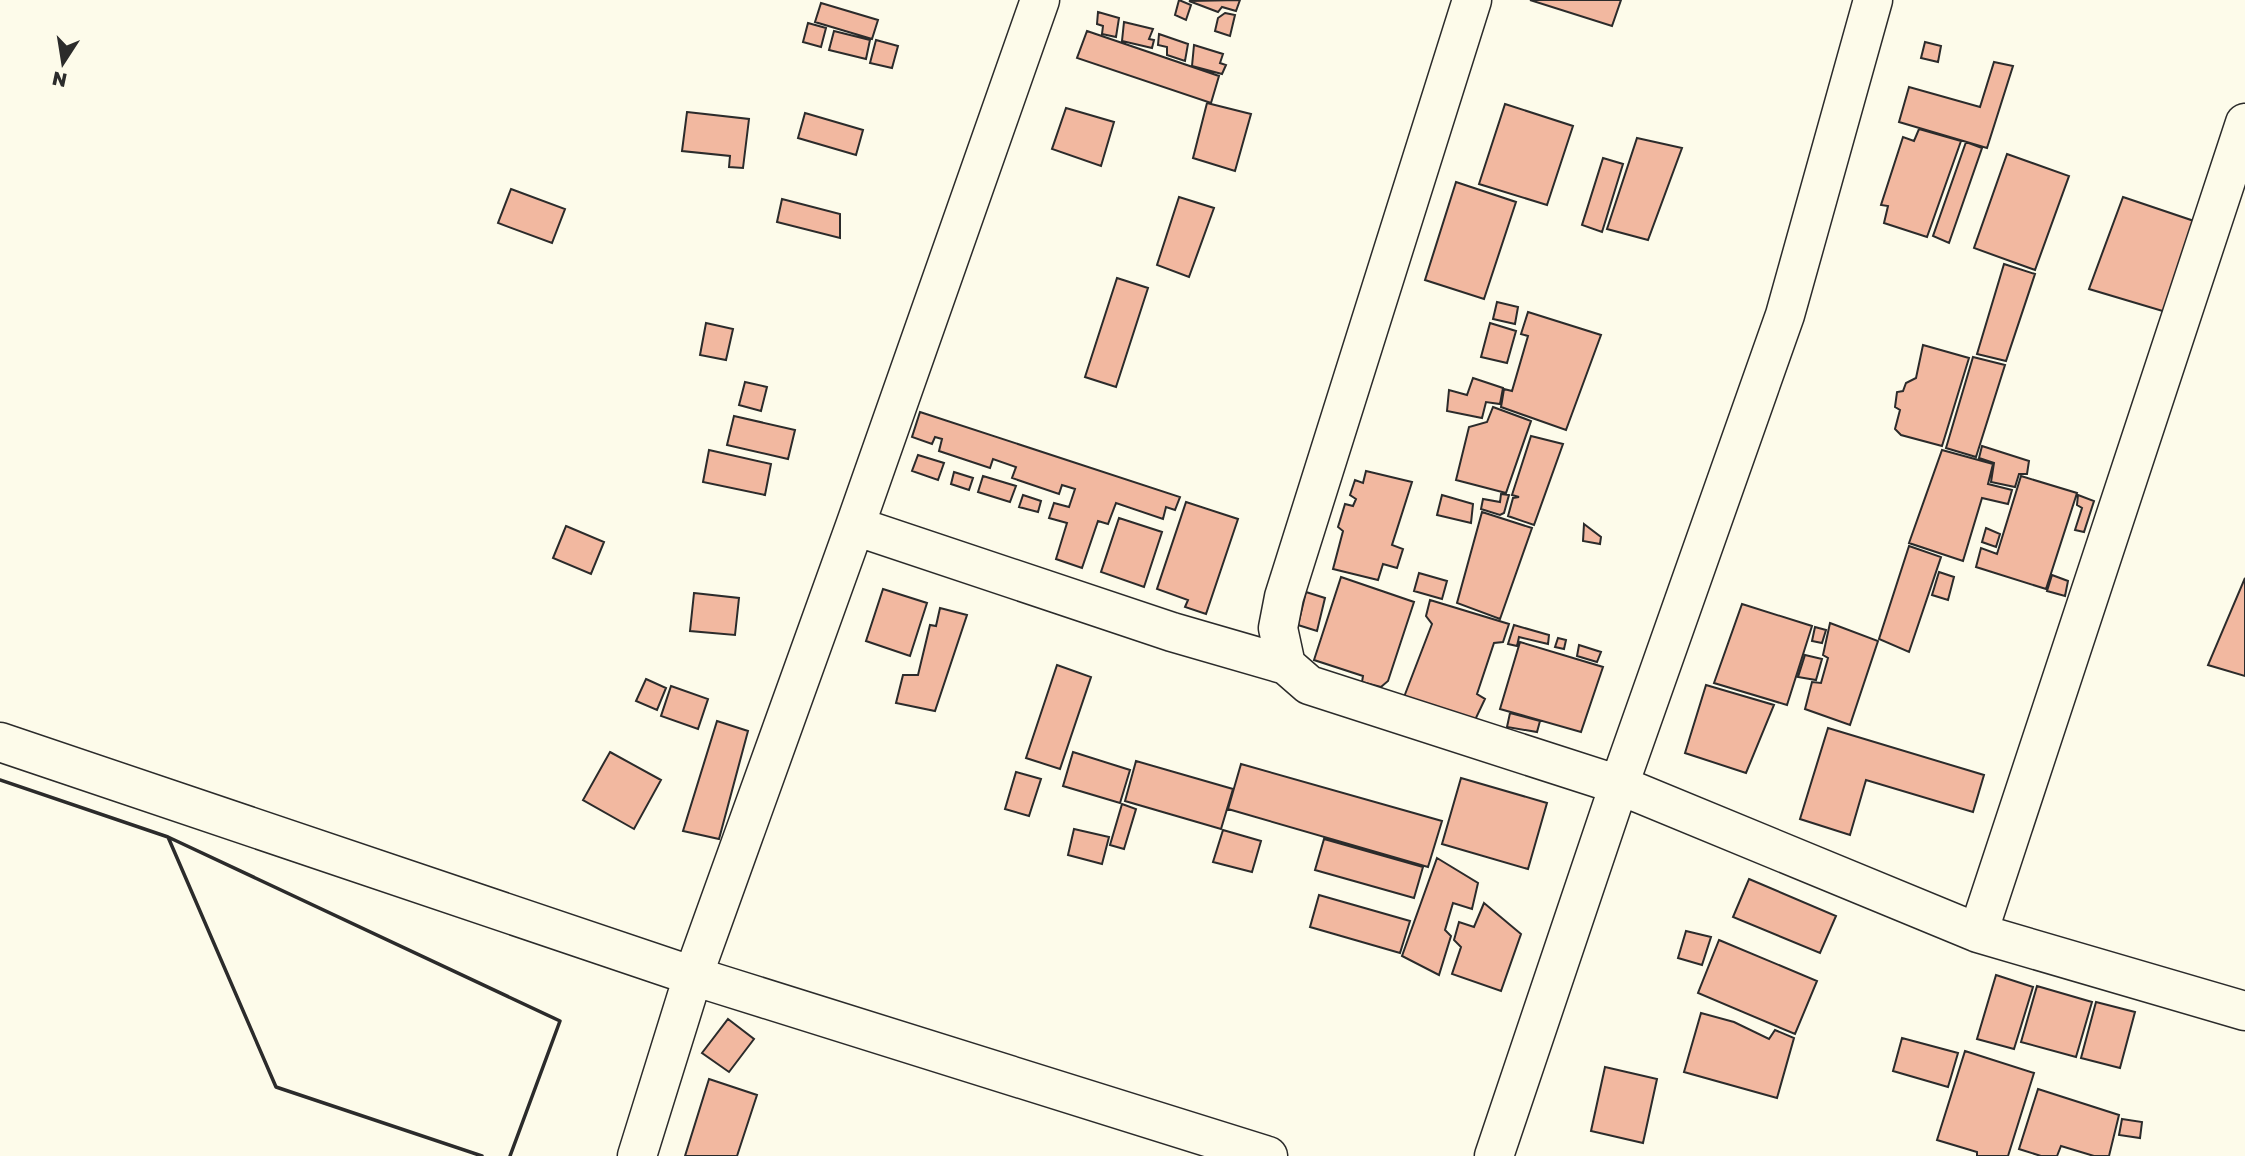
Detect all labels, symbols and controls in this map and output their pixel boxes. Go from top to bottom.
north arrow [28,28,98,98]
text: N [50,67,69,93]

